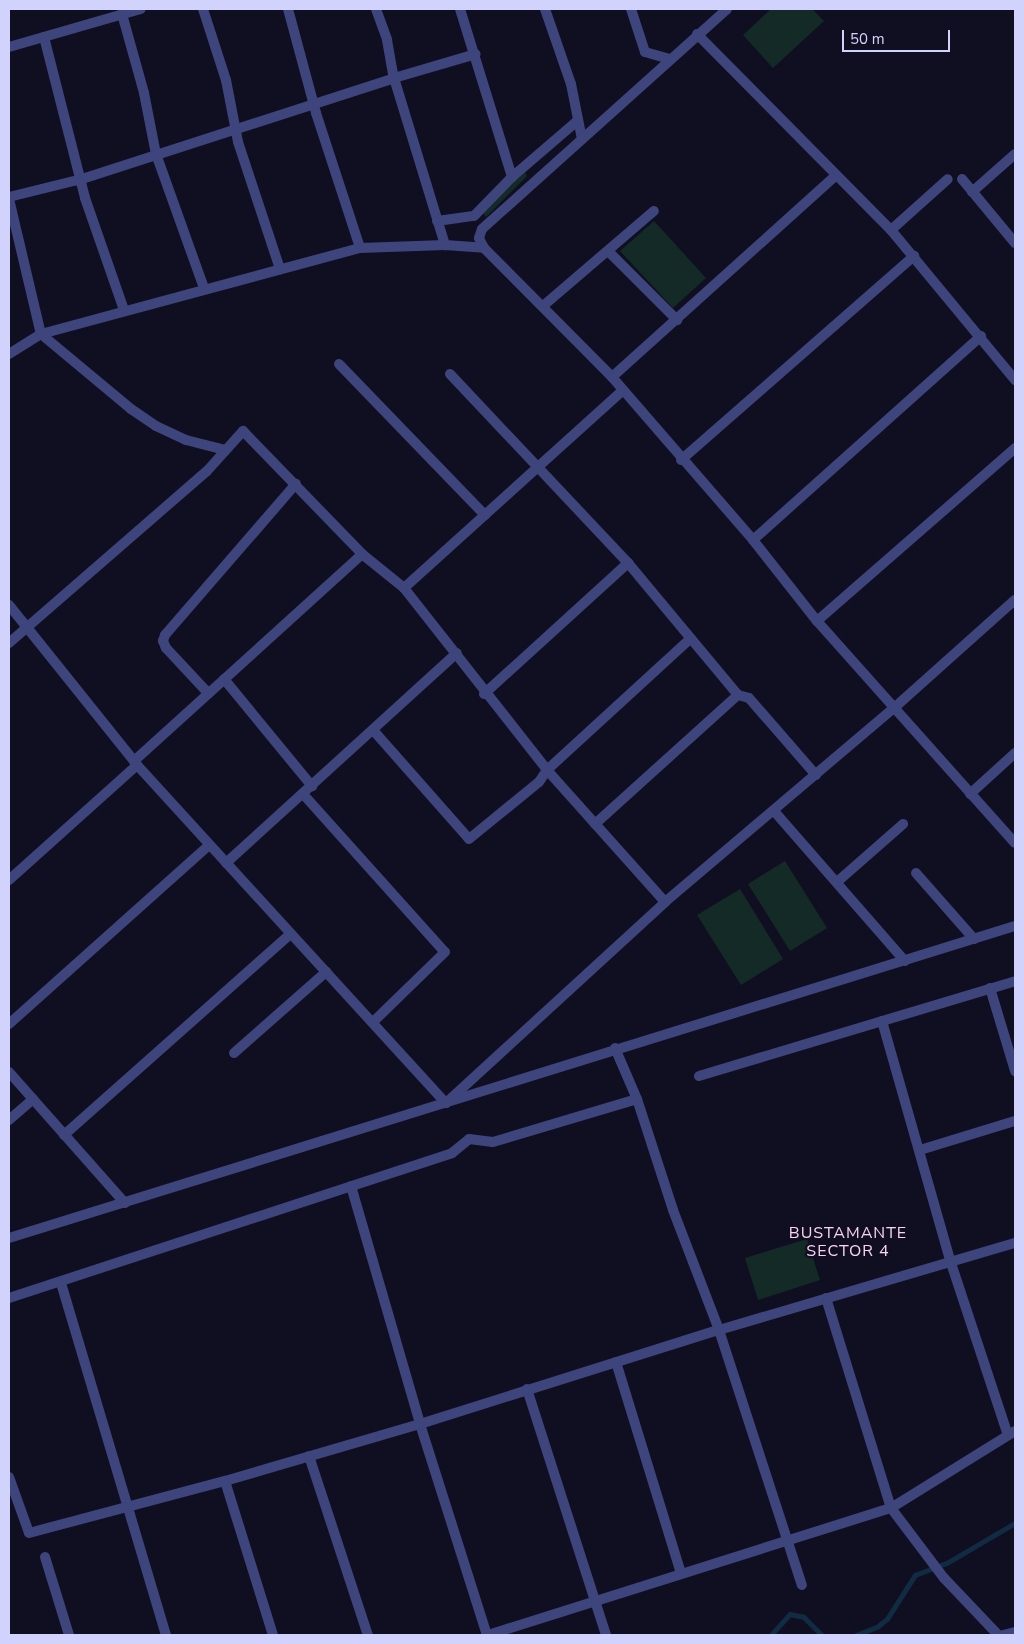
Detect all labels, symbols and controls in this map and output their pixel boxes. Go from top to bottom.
scale bar [844,20,952,52]
text: 50 m [850,29,885,49]
district label: BUSTAMANTE SECTOR 4 [788,1223,908,1261]

